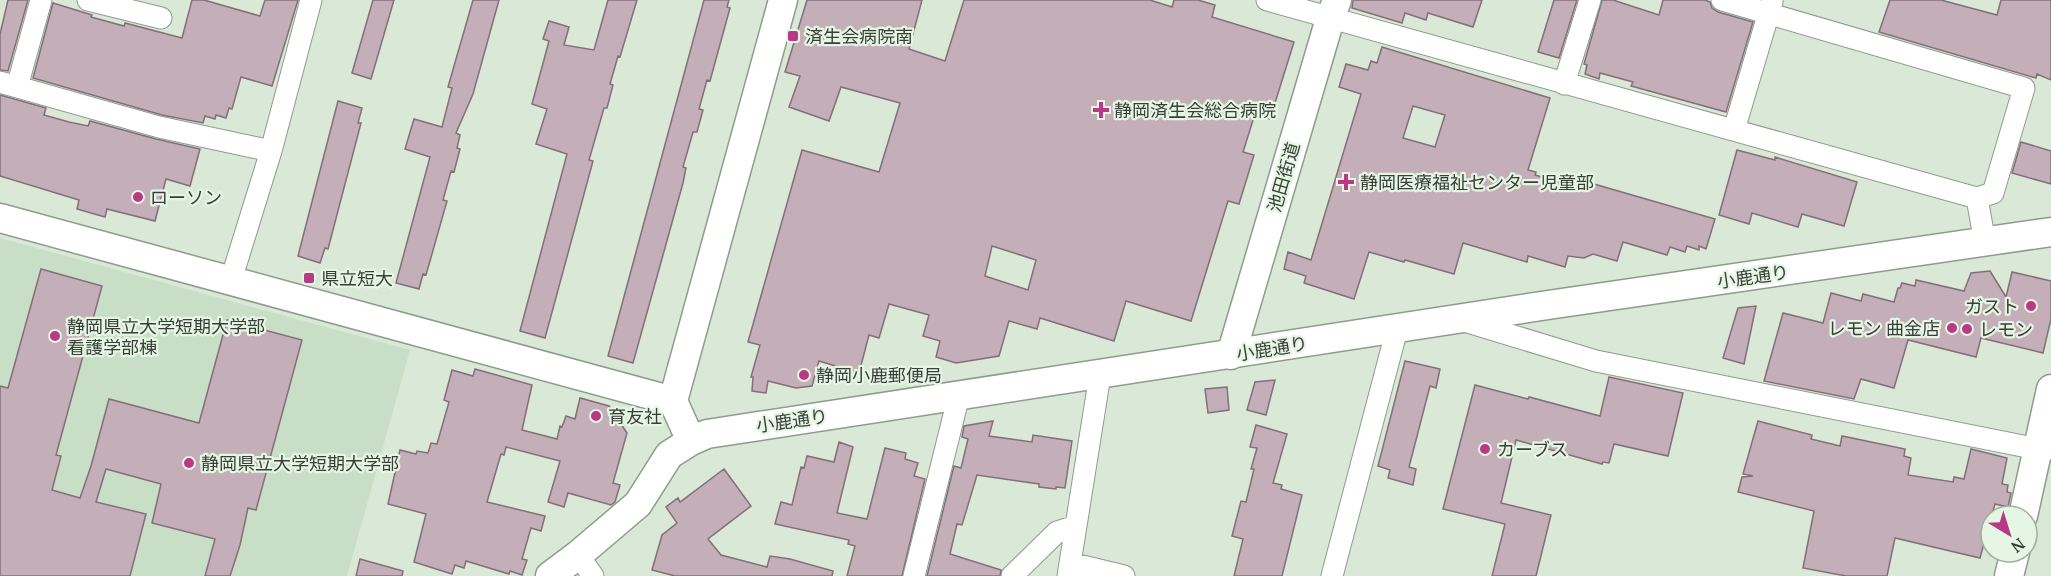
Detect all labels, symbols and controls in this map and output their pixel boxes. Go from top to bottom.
place label: 済生会病院南 [805,24,913,48]
marker: 済生会病院南 [786,29,800,43]
place label: 静岡済生会総合病院 [1114,98,1276,122]
marker: 静岡済生会総合病院 [1092,101,1110,119]
street label: 池田街道 [1262,139,1304,215]
place label: 静岡医療福祉センター児童部 [1360,170,1594,194]
marker: 静岡医療福祉センター児童部 [1337,173,1355,191]
place label: ローソン [150,185,222,209]
marker: ローソン [131,190,145,204]
street label: 小鹿通り [1716,259,1790,293]
place label: 県立短大 [321,266,393,290]
marker: 県立短大 [302,271,316,285]
place label: ガスト [1965,294,2019,318]
marker: ガスト [2024,299,2038,313]
place label: 静岡県立大学短期大学部 看護学部棟 [67,314,265,359]
place label: レモン 曲金店 [1828,316,1940,340]
place label: レモン [1979,317,2033,341]
marker: レモン 曲金店 [1945,321,1959,335]
marker: レモン [1960,322,1974,336]
marker: 静岡県立大学短期大学部 看護学部棟 [48,329,62,343]
street label: 小鹿通り [1235,331,1309,365]
place label: 静岡小鹿郵便局 [816,363,942,387]
marker: 静岡小鹿郵便局 [797,368,811,382]
street label: 小鹿通り [755,403,829,437]
place label: 育友社 [608,404,662,428]
marker: 育友社 [589,409,603,423]
place label: カーブス [1497,437,1568,461]
marker: カーブス [1478,442,1492,456]
place label: 静岡県立大学短期大学部 [201,451,399,475]
marker: 静岡県立大学短期大学部 [182,456,196,470]
north arrow [1979,504,2039,564]
text: N [2007,533,2030,558]

